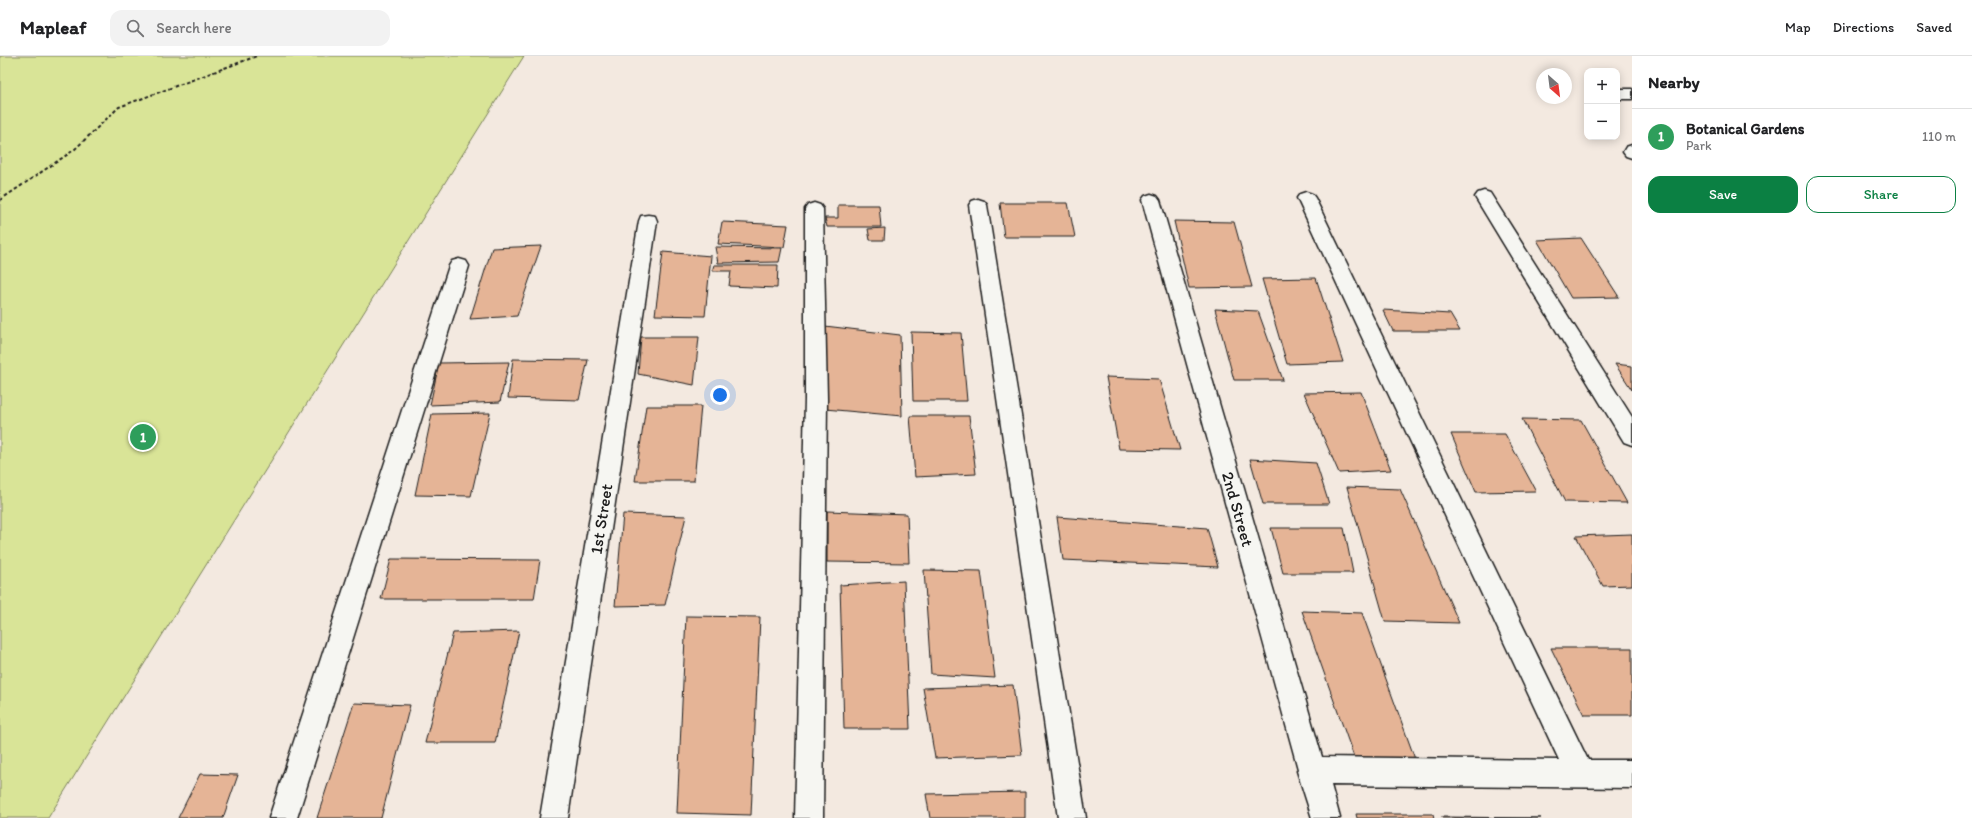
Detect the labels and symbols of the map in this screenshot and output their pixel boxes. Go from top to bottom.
north arrow [1536,68,1572,104]
your location [710,385,730,405]
pin: 1 [130,422,156,452]
street label: 2nd Street [1218,469,1258,549]
street label: 1st Street [586,482,617,556]

